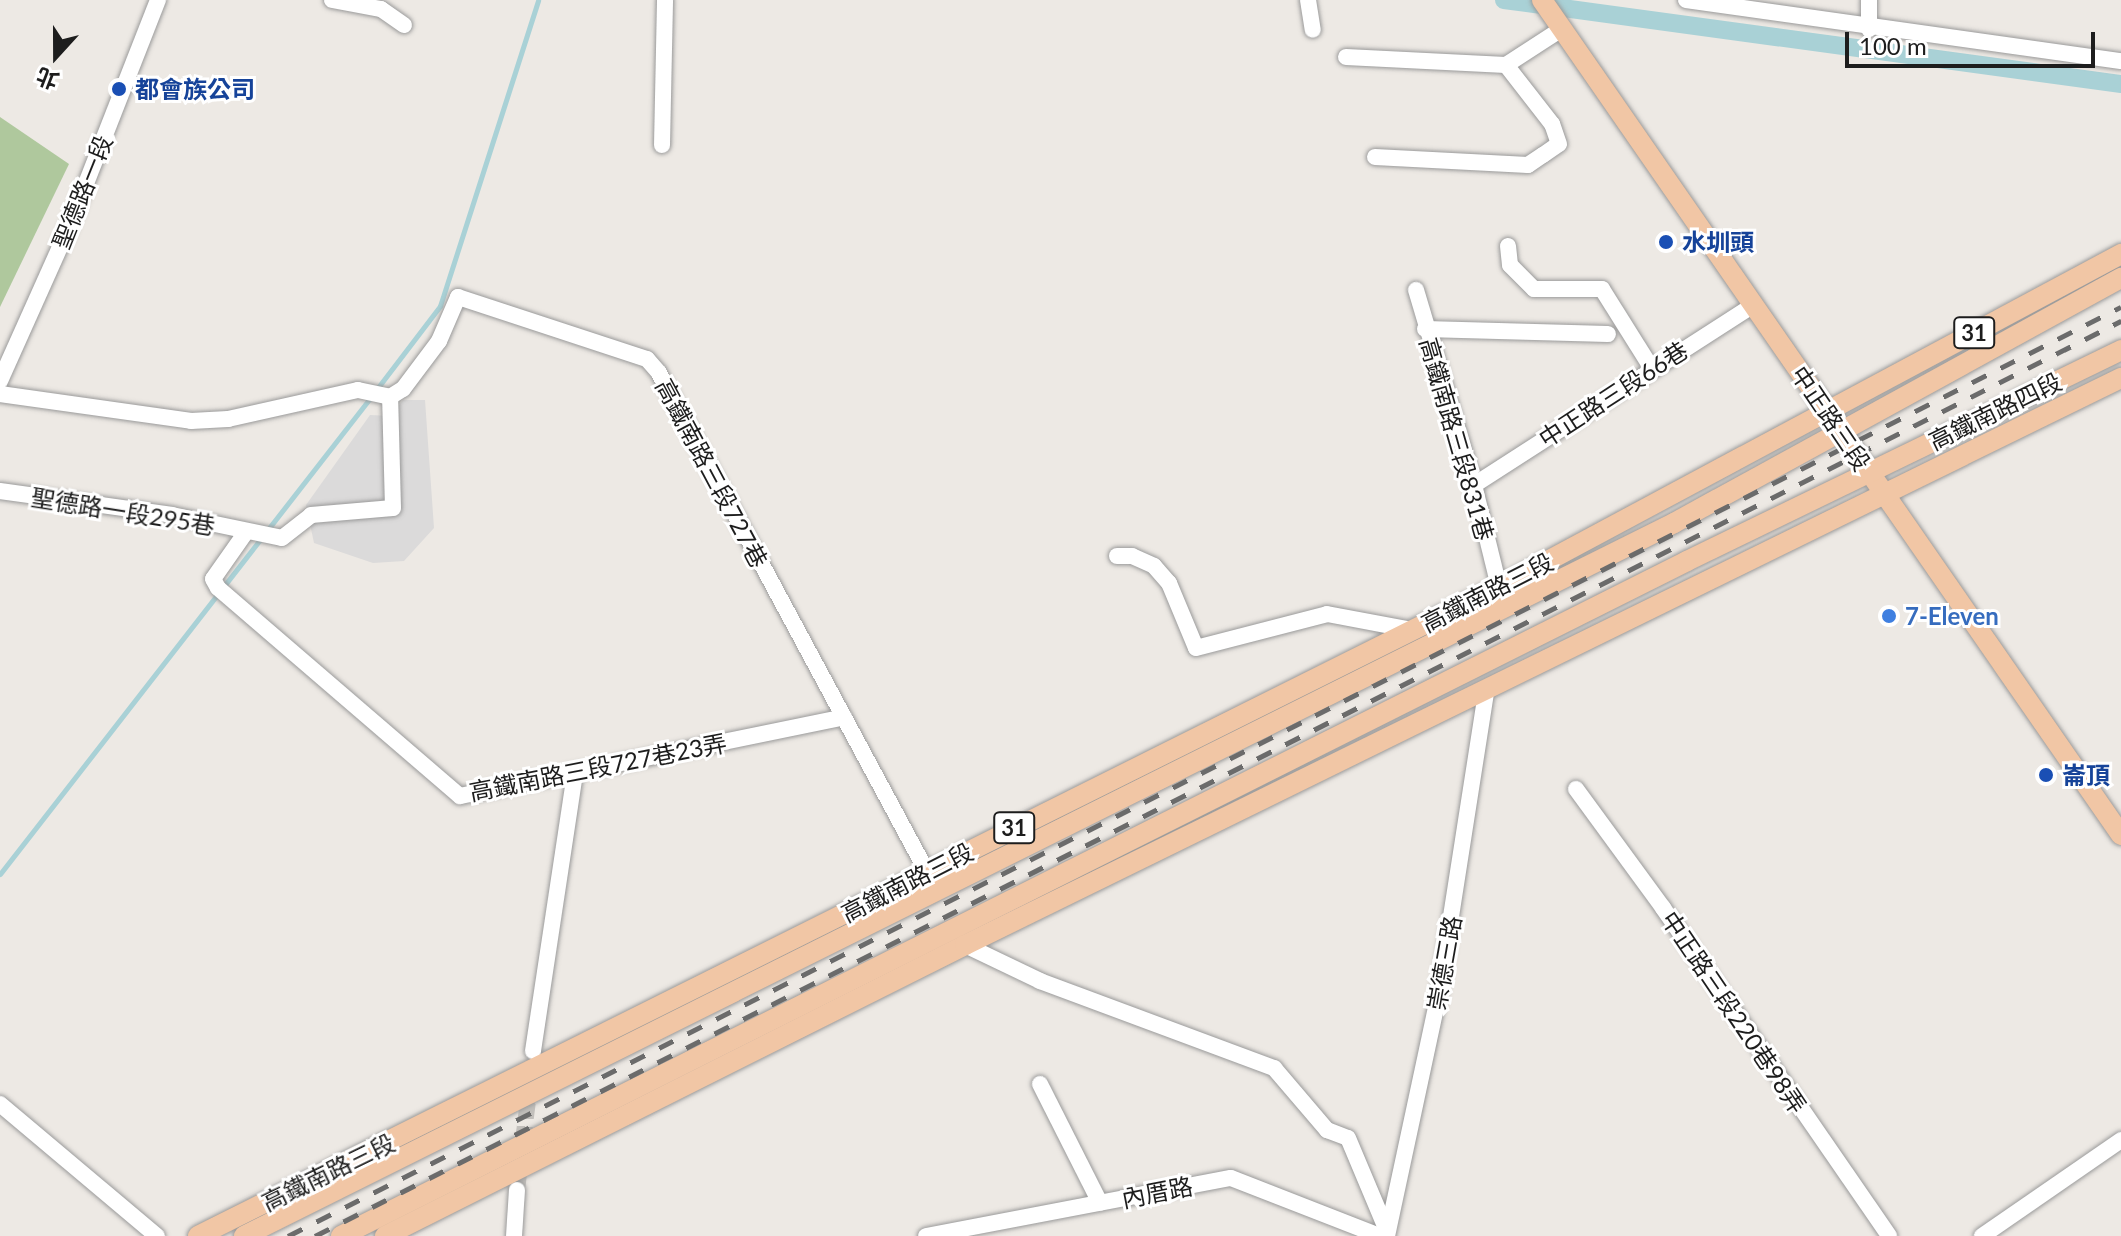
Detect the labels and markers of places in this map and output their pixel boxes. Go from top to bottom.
place label: 都會族公司 [135,75,255,103]
marker: 都會族公司 [110,80,128,98]
place label: 水圳頭 [1682,228,1754,256]
marker: 水圳頭 [1657,233,1675,251]
place label: 7-Eleven [1905,602,1999,630]
marker: 7-Eleven [1880,607,1898,625]
place label: 崙頂 [2062,761,2110,789]
marker: 崙頂 [2037,766,2055,784]

